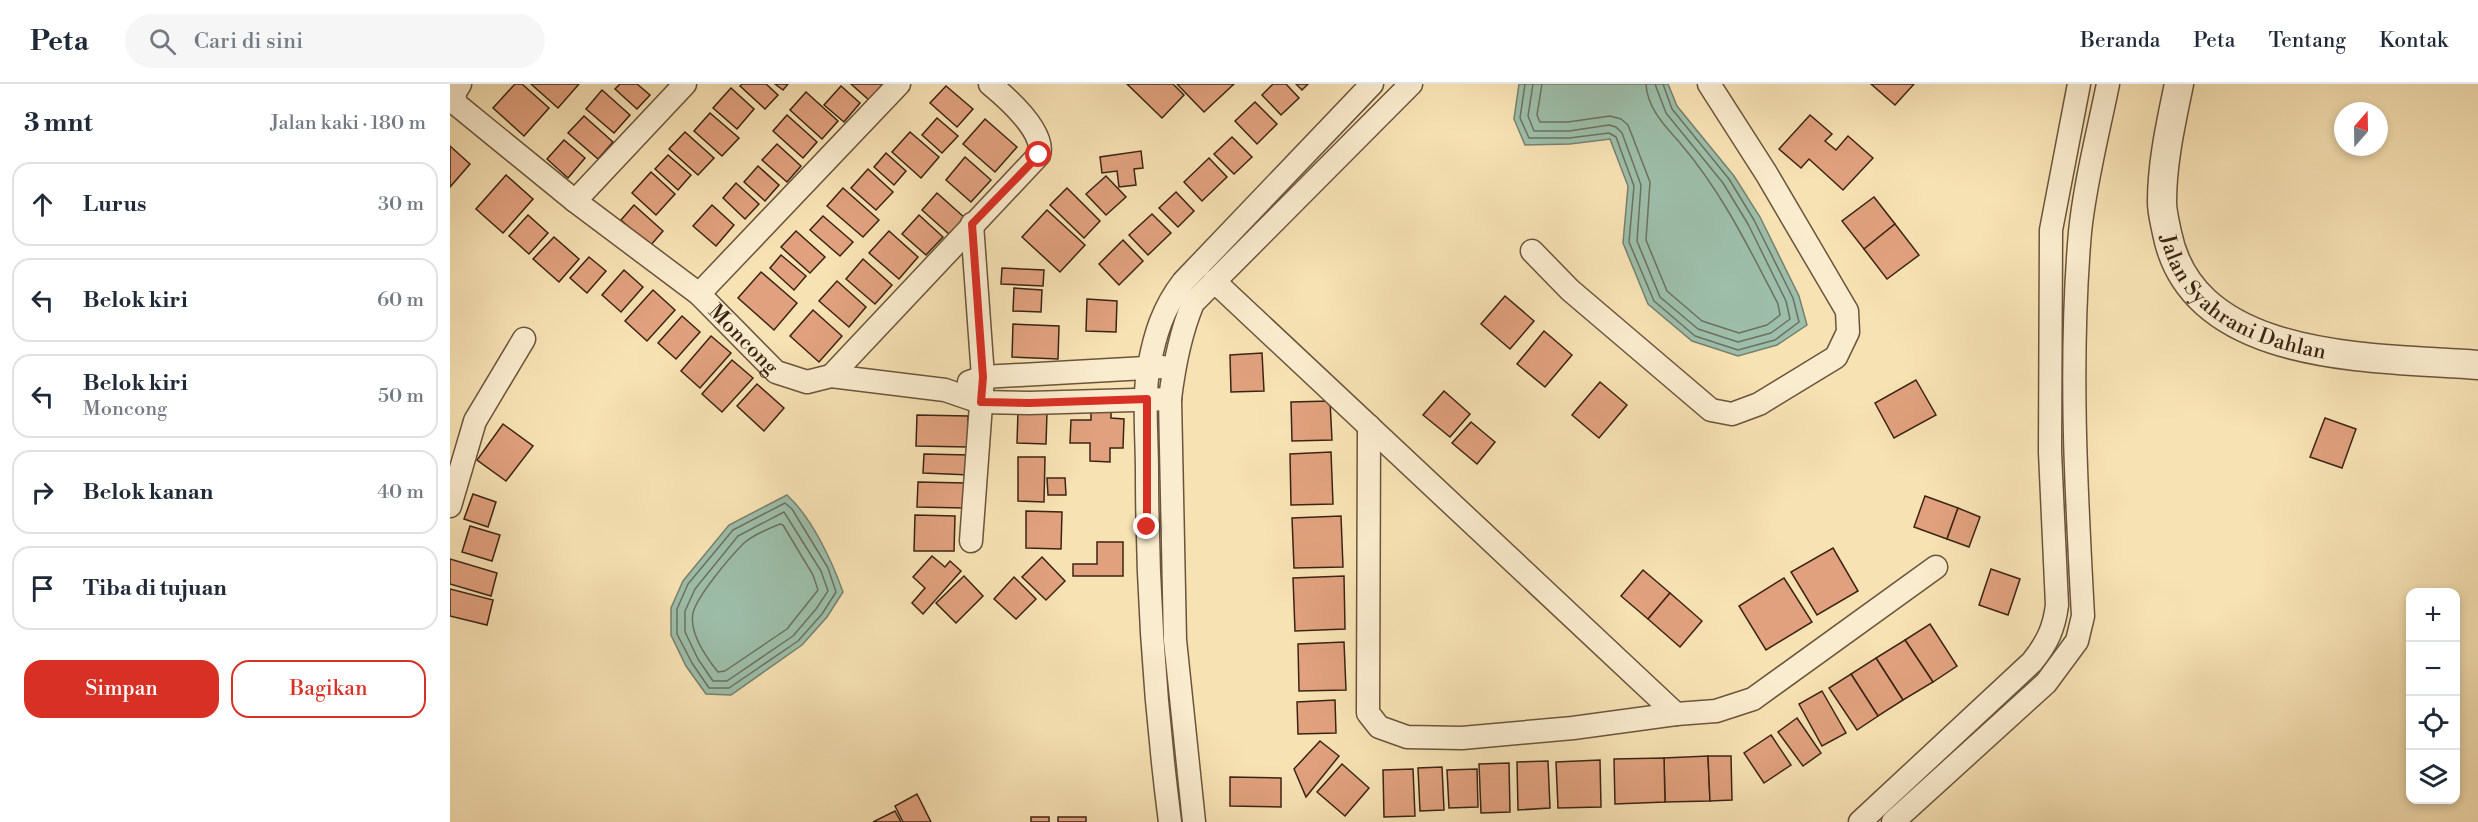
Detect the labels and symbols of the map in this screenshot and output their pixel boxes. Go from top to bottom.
north arrow [2334,102,2388,156]
route start [1025,141,1051,167]
street label: Jalan Syahrani Dahlan [2153,231,2328,366]
street label: Moncong [703,299,783,381]
route end [1133,513,1159,539]

